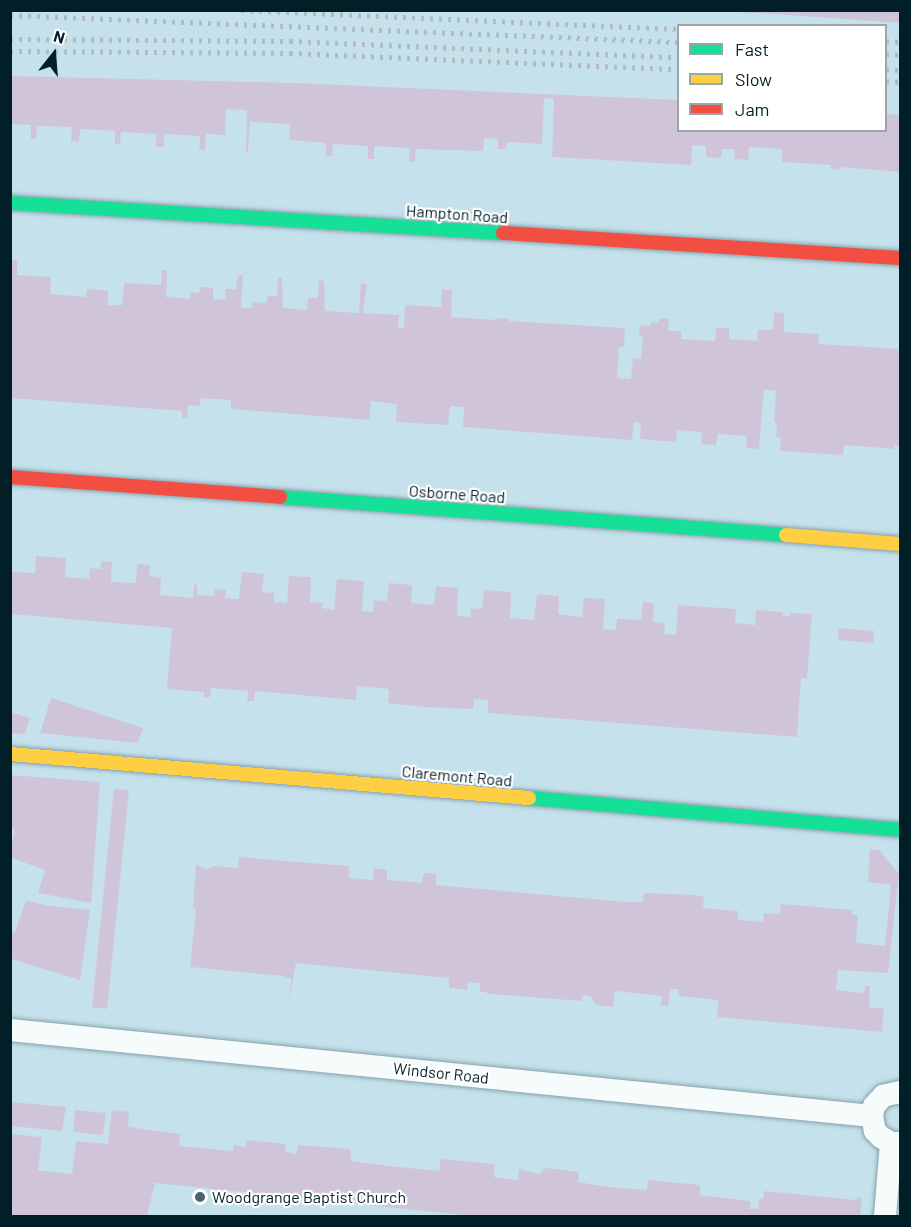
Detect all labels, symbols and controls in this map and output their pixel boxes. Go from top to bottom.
north arrow [24,24,84,84]
legend [677,24,887,132]
text: N [52,26,67,47]
text: Fast [735,38,769,60]
text: Slow [735,68,772,90]
text: Jam [735,98,769,120]
street label: Hampton Road [405,201,509,227]
street label: Osborne Road [408,481,506,507]
street label: Claremont Road [401,762,513,790]
street label: Windsor Road [392,1058,490,1088]
place label: Woodgrange Baptist Church [212,1187,406,1207]
marker: Woodgrange Baptist Church [193,1190,207,1204]

